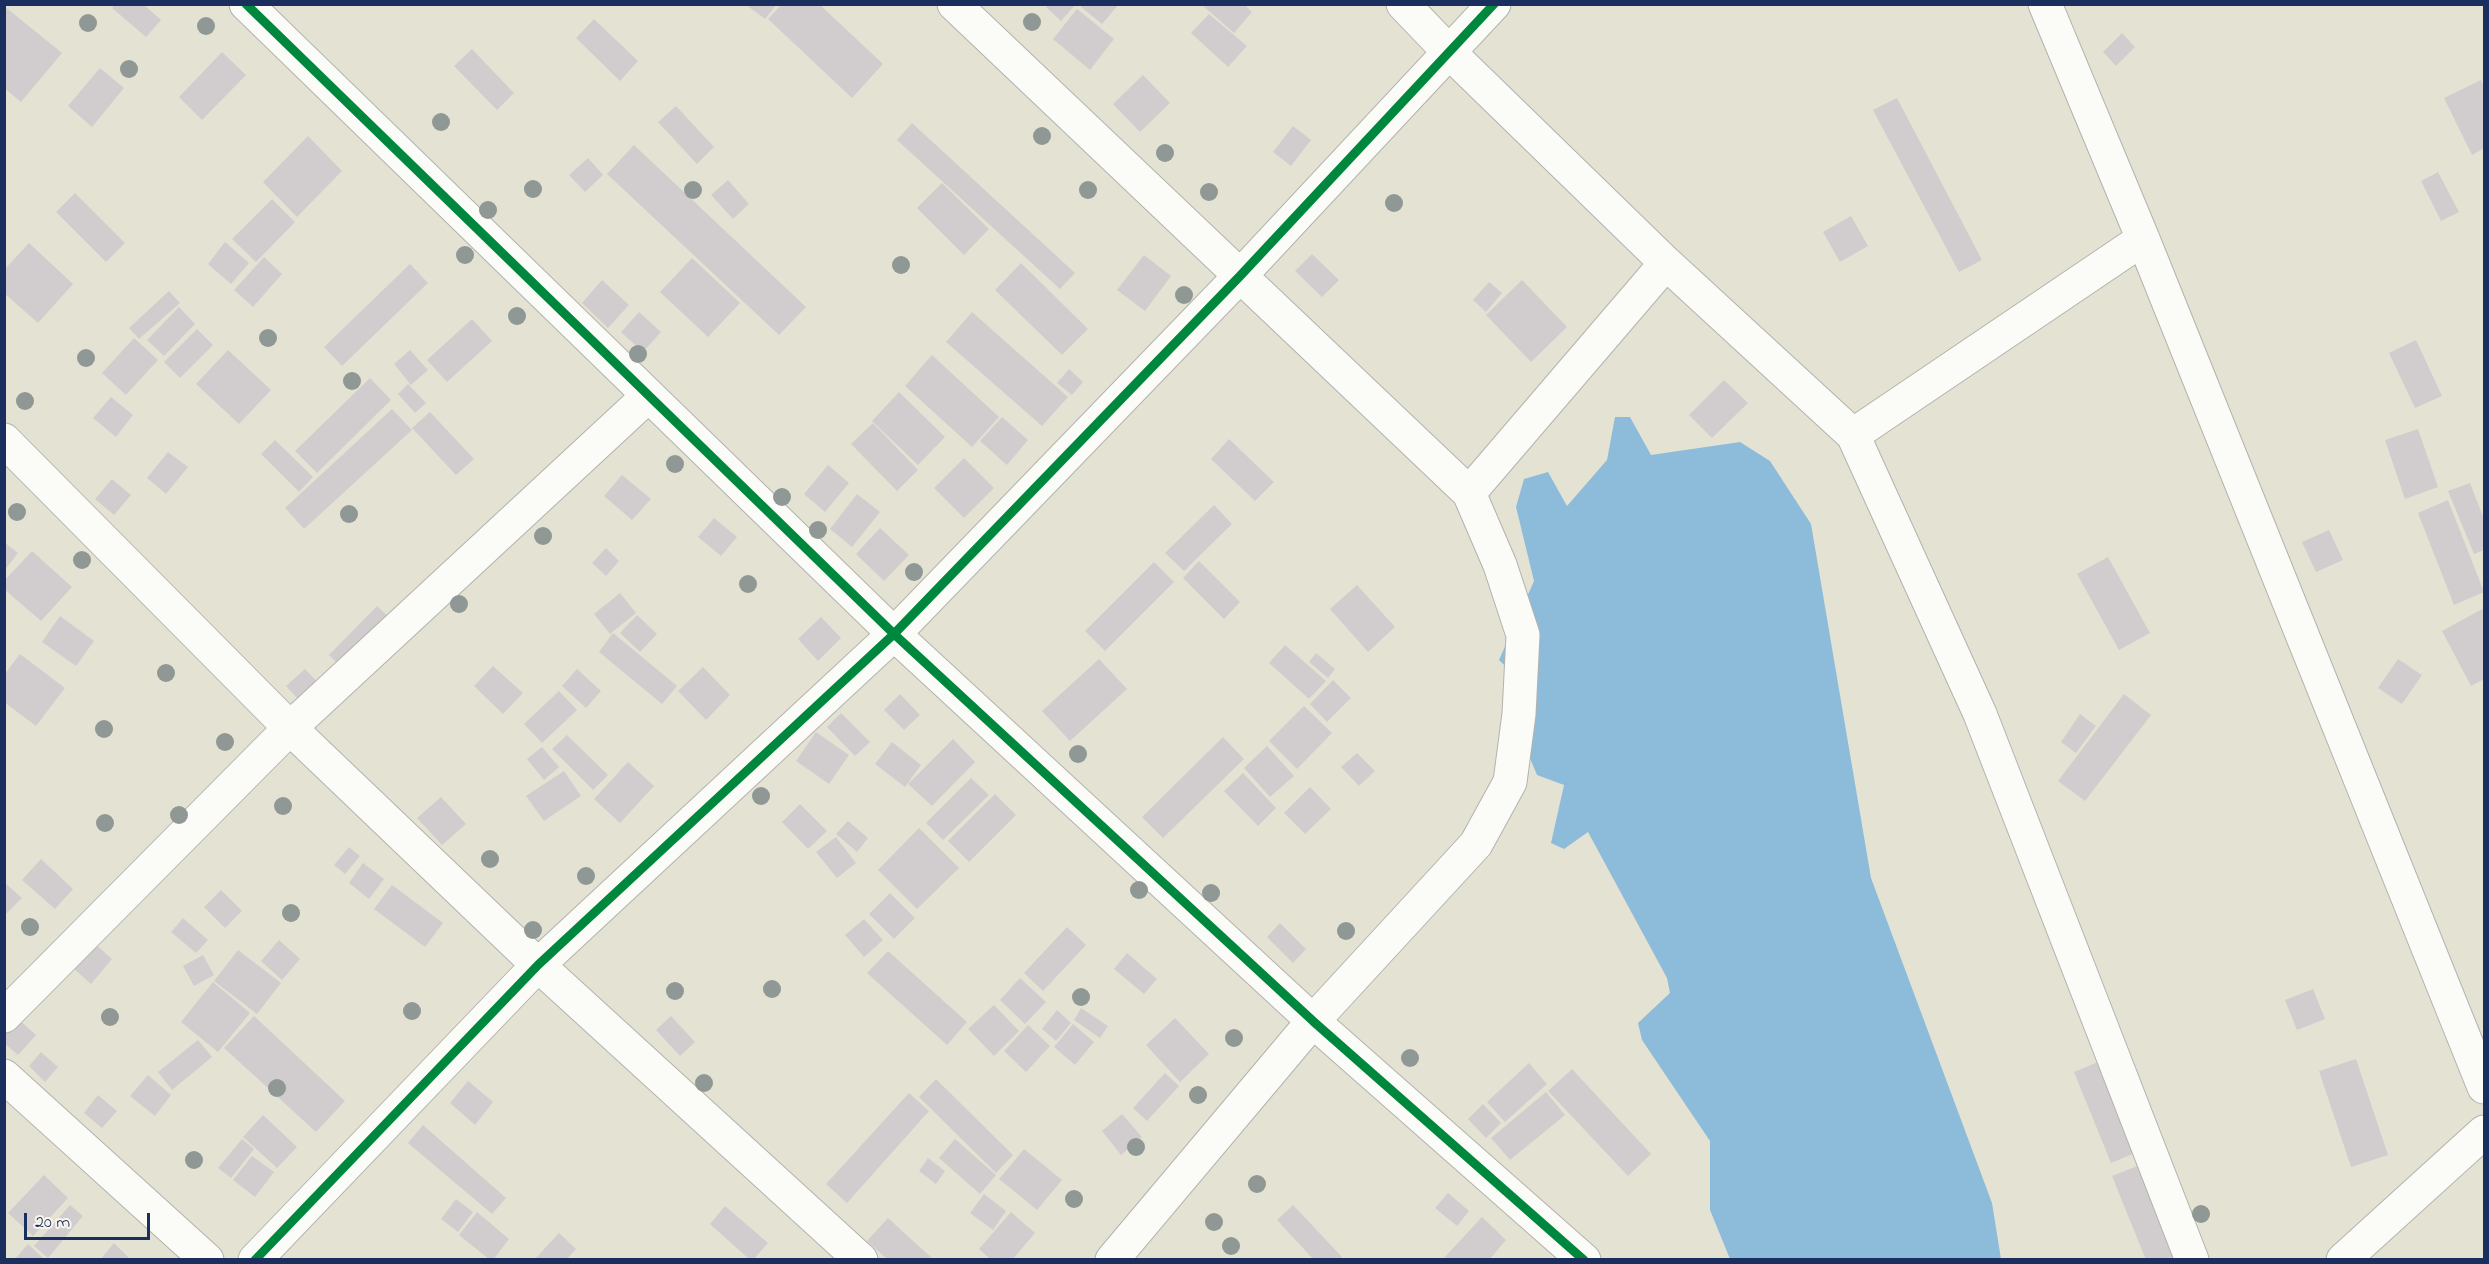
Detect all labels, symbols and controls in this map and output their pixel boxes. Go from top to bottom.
scale bar [27,1201,153,1239]
text: 20 m [35,1210,70,1236]

